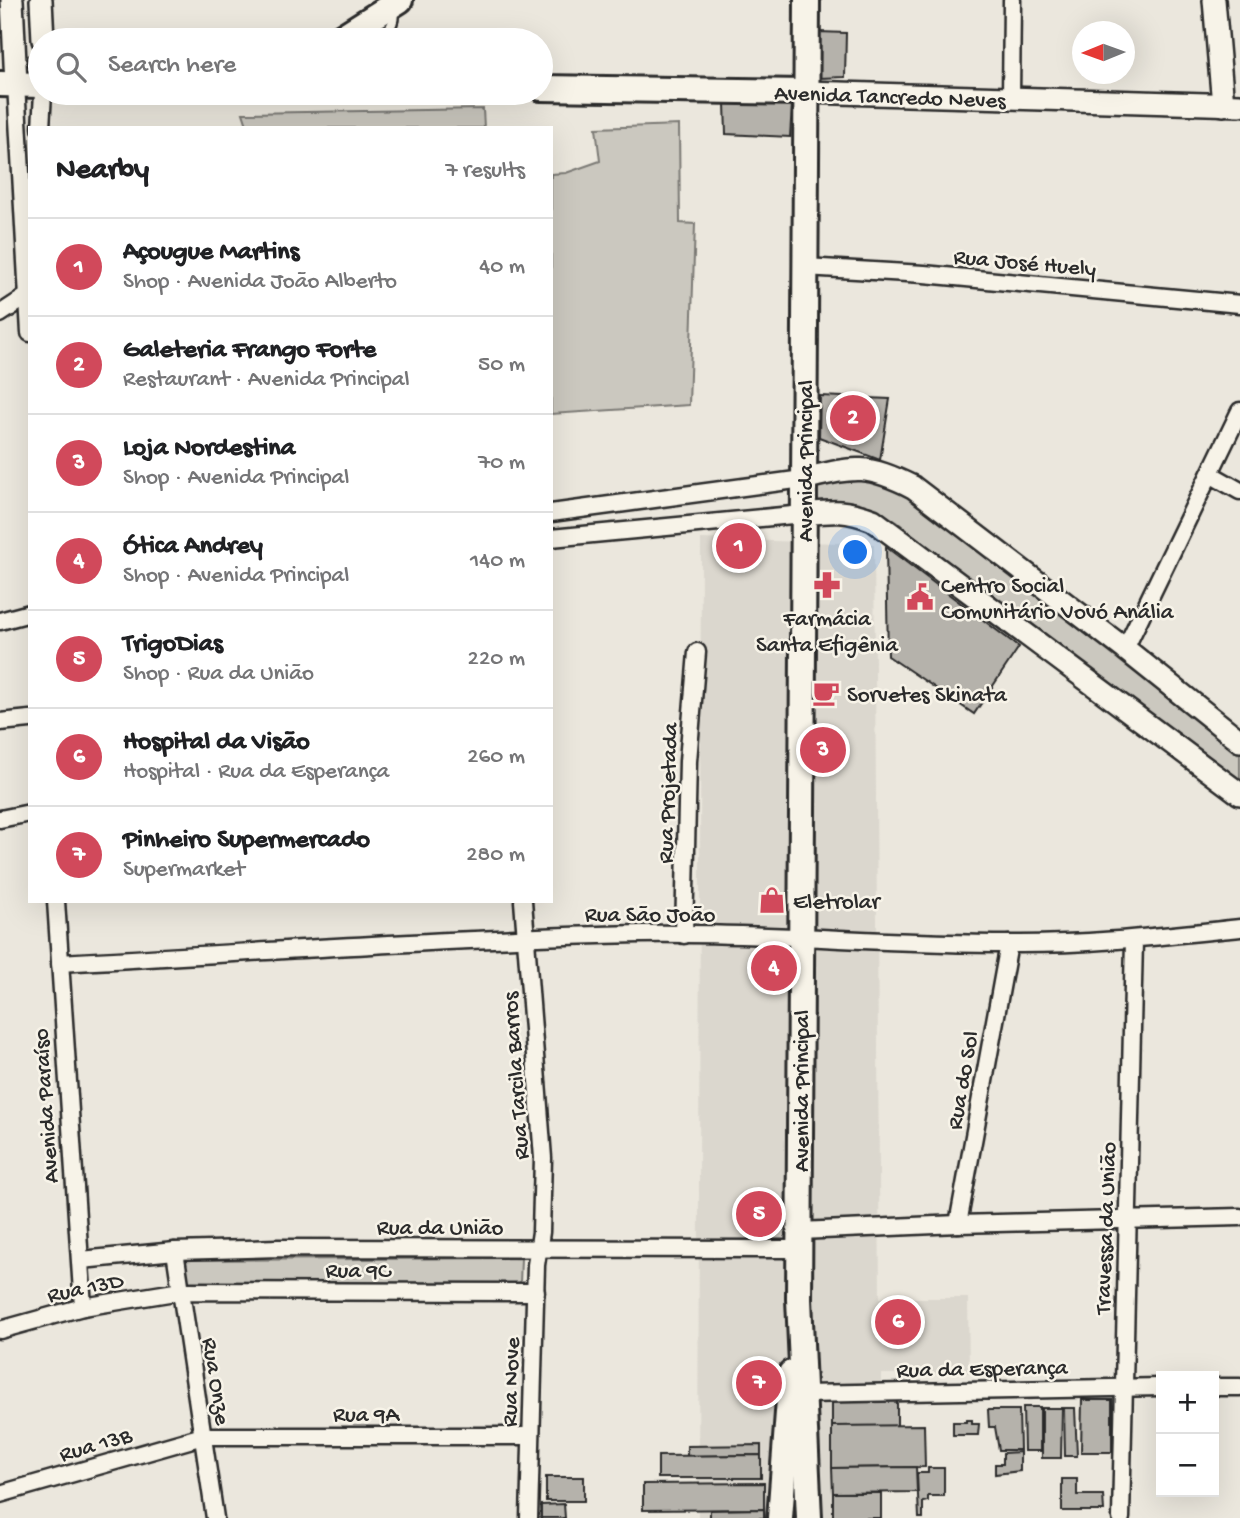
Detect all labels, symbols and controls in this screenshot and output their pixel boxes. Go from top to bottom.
north arrow [1072,21,1135,84]
search box [28,28,553,105]
icon: search [52,48,90,86]
text: Search here [108,51,236,82]
street label: Avenida Tancredo Neves [774,81,1007,116]
text: Nearby [56,154,149,189]
text: 7 results [445,158,525,185]
text: Açougue Martins [123,238,299,269]
street label: Rua José Huely [952,245,1097,284]
text: 1 [74,254,84,281]
text: 40 m [479,254,525,281]
text: Shop · Avenida João Alberto [123,269,397,296]
text: Galeteria Frango Forte [123,336,376,367]
text: 2 [73,352,85,379]
text: 50 m [478,352,525,379]
text: Restaurant · Avenida Principal [123,367,410,394]
street label: Avenida Principal [794,380,821,542]
pin: 2 [830,392,876,444]
text: Loja Nordestina [123,434,295,465]
text: 3 [73,450,85,477]
text: 70 m [478,450,525,477]
text: Shop · Avenida Principal [123,465,349,492]
pin: 1 [716,520,762,572]
text: Ótica Andrey [123,532,263,563]
your location [838,535,872,569]
text: 4 [74,548,84,575]
text: 140 m [470,548,525,575]
text: Shop · Avenida Principal [123,563,349,590]
pharmacy icon: Farmácia Santa Efigênia [812,570,842,600]
place label: Centro Social Comunitário Vovó Anália [941,574,1175,627]
public building icon: Centro Social Comunitário Vovó Anália [905,582,935,612]
place label: Farmácia Santa Efigênia [756,607,899,660]
text: TrigoDias [123,630,223,661]
text: 5 [73,646,85,673]
text: 220 m [468,646,525,673]
text: Shop · Rua da União [123,661,314,688]
cafe icon: Sorvetes Skinata [811,678,841,708]
place label: Sorvetes Skinata [847,683,1008,710]
street label: Rua Projetada [654,721,685,864]
pin: 3 [800,724,846,776]
text: Hospital da Visão [123,728,310,759]
text: 6 [73,744,85,771]
text: 260 m [467,744,525,771]
text: Hospital · Rua da Esperança [123,759,389,786]
text: Pinheiro Supermercado [123,826,370,857]
text: 7 [73,842,85,869]
text: 280 m [466,842,525,869]
text: Supermarket [123,857,245,884]
shop icon: Eletrolar [757,885,787,915]
place label: Eletrolar [793,890,882,917]
street label: Rua São João [585,903,715,930]
pin: 4 [751,942,797,994]
street label: Rua Tarcila Barros [498,990,537,1161]
street label: Avenida Principal [790,1010,817,1172]
street label: Avenida Paraíso [29,1027,66,1184]
street label: Rua do Sol [943,1029,986,1132]
street label: Travessa da União [1091,1141,1124,1317]
pin: 5 [736,1188,782,1240]
street label: Rua da União [377,1216,503,1243]
street label: Rua 9C [325,1259,392,1286]
street label: Rua 13D [45,1268,127,1311]
pin: 6 [875,1296,921,1348]
street label: Rua Onze [194,1336,235,1428]
street label: Rua Nove [497,1336,528,1428]
street label: Rua da Esperança [896,1355,1069,1385]
pin: 7 [736,1357,782,1409]
map controls [1156,1371,1219,1497]
button: + [1156,1371,1219,1434]
street label: Rua 9A [333,1403,401,1430]
street label: Rua 13B [57,1423,136,1470]
button: − [1156,1434,1219,1497]

